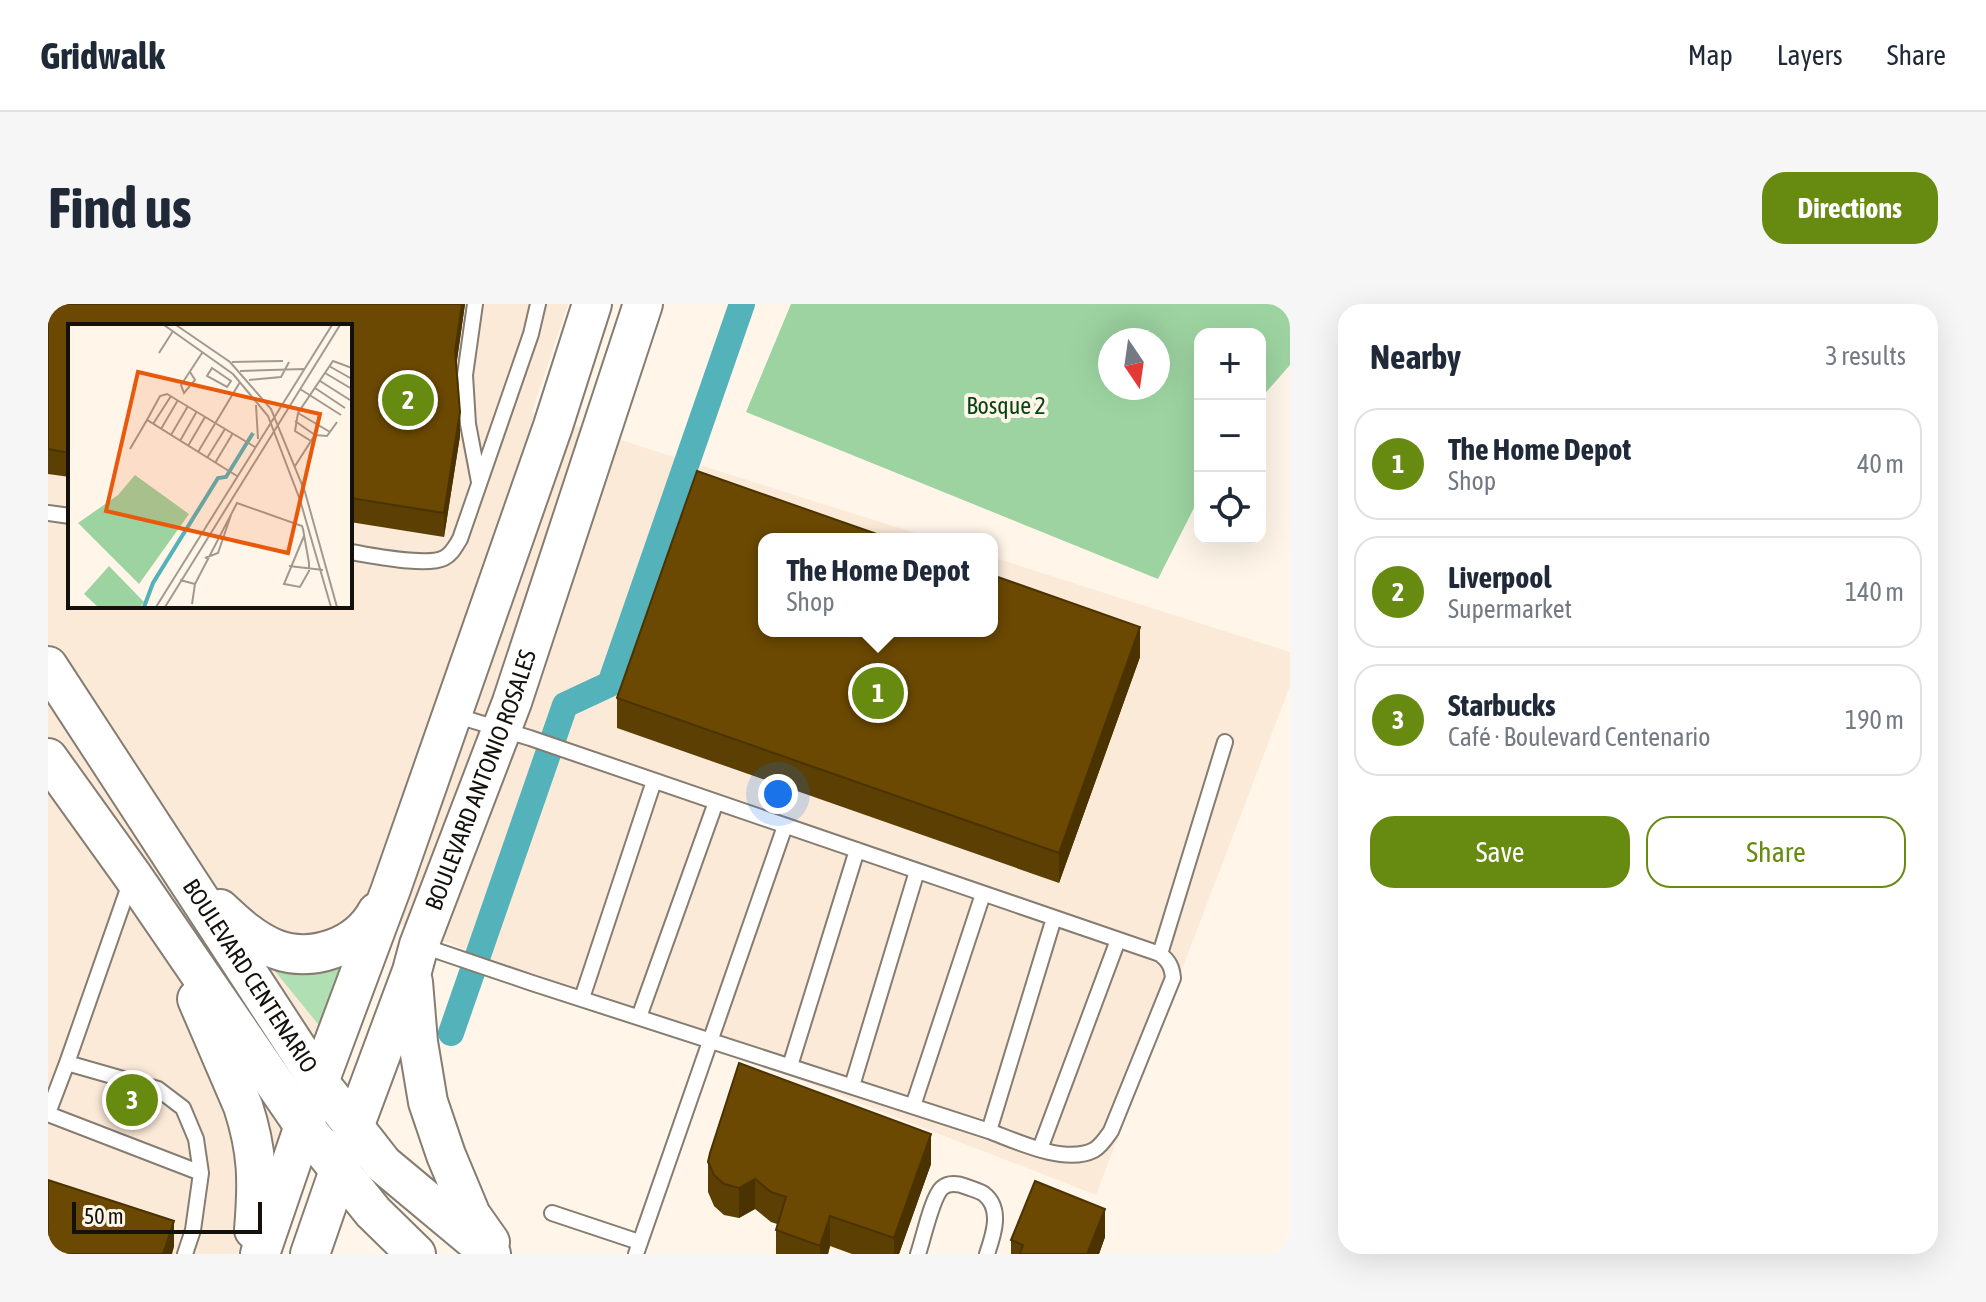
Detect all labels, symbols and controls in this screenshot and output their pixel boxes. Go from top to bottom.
text: Gridwalk [40,34,165,77]
text: Map [1688,39,1733,71]
text: Layers [1777,39,1843,71]
text: Share [1887,39,1946,71]
button: Directions [1762,172,1938,244]
text: Find us [48,176,192,240]
inset map [68,324,352,608]
north arrow [1098,328,1170,400]
map controls [1194,328,1266,544]
button: + [1194,328,1266,400]
text: Nearby [1370,337,1461,376]
text: 3 results [1825,341,1906,371]
pin: 2 [382,370,434,430]
park label: Bosque 2 [966,392,1046,419]
button: − [1194,400,1266,472]
text: The Home Depot [1448,432,1631,466]
text: 1 [1392,449,1404,479]
text: 40 m [1857,449,1904,479]
text: Shop [1448,466,1496,496]
button: locate [1194,472,1266,544]
popup [758,533,998,637]
text: The Home Depot [786,553,970,587]
text: Liverpool [1448,560,1551,594]
text: 2 [1392,577,1404,607]
text: 140 m [1845,577,1904,607]
text: Shop [786,587,835,617]
text: Supermarket [1448,594,1572,624]
street label: BOULEVARD ANTONIO ROSALES [420,646,541,914]
pin: 1 [852,663,904,723]
text: Starbucks [1448,688,1556,722]
text: 3 [1392,705,1404,735]
text: 190 m [1845,705,1904,735]
text: Café · Boulevard Centenario [1448,722,1711,752]
your location [758,774,798,814]
button: Save [1370,816,1630,888]
button: Share [1646,816,1906,888]
street label: BOULEVARD CENTENARIO [178,874,323,1077]
pin: 3 [106,1070,158,1130]
scale bar [72,1198,262,1234]
text: 50 m [84,1203,124,1229]

